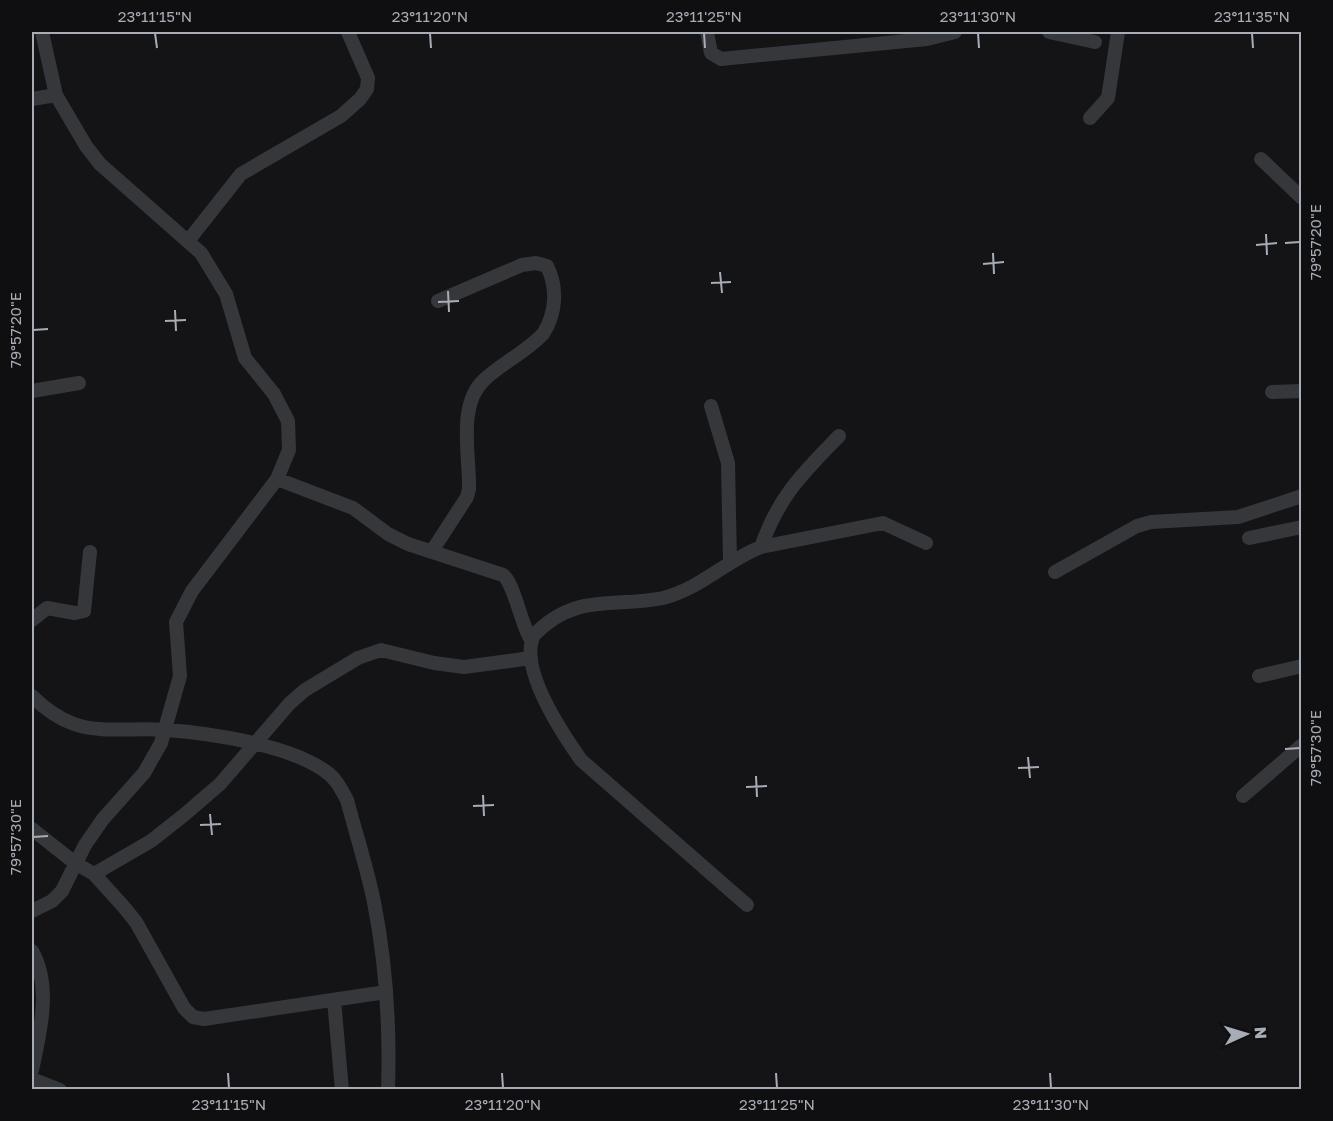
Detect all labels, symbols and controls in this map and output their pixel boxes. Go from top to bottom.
text: 23°11'15"N [118,7,192,25]
text: 23°11'20"N [392,7,468,25]
text: 23°11'25"N [666,7,742,25]
text: 23°11'30"N [940,7,1016,25]
text: 23°11'35"N [1214,7,1290,25]
text: 79°57'20"E [1306,204,1324,280]
text: 79°57'20"E [6,292,24,368]
text: 79°57'30"E [1306,710,1324,786]
text: 79°57'30"E [6,799,24,875]
north arrow [1216,1004,1276,1064]
text: N [1251,1026,1271,1040]
text: 23°11'15"N [192,1095,266,1113]
text: 23°11'20"N [465,1095,541,1113]
text: 23°11'25"N [739,1095,815,1113]
text: 23°11'30"N [1013,1095,1089,1113]

